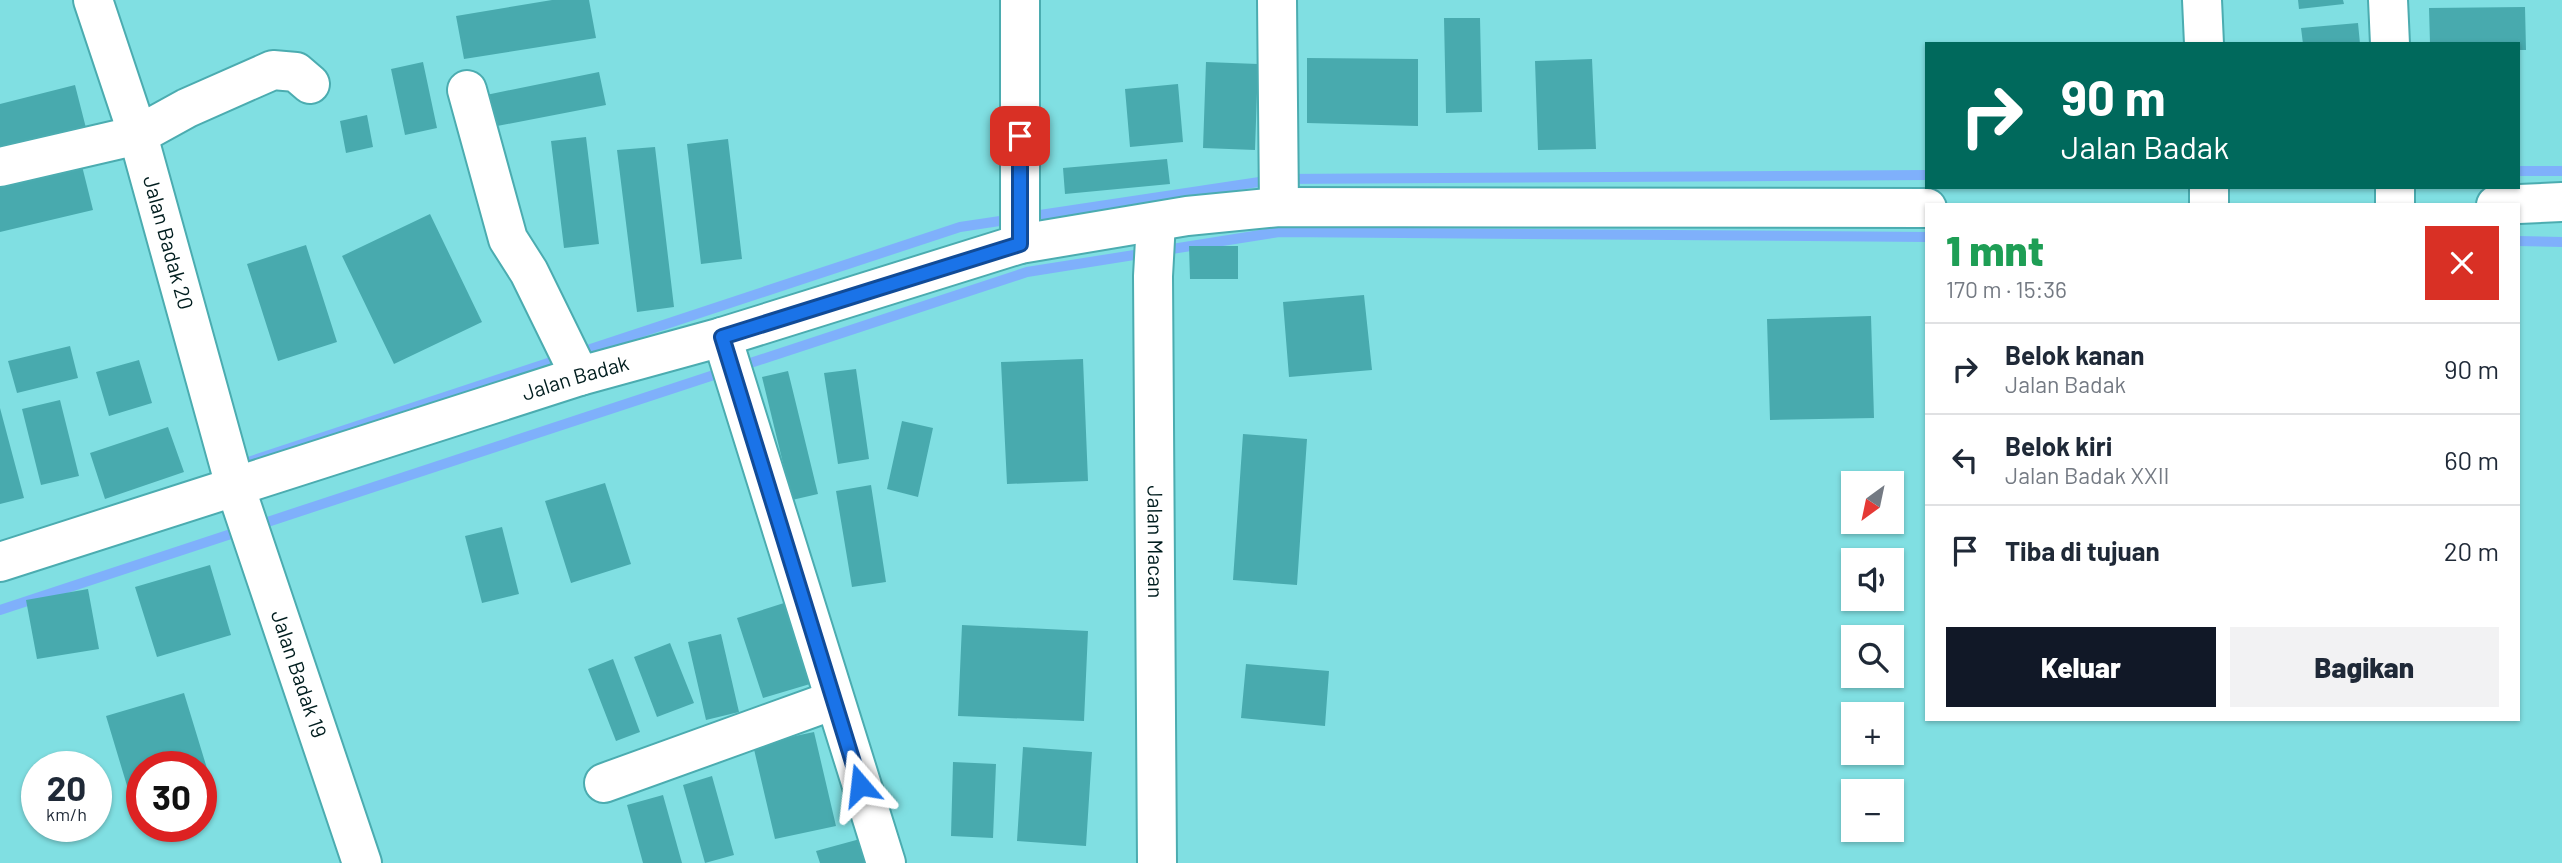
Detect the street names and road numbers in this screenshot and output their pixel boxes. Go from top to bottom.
street label: Jalan Badak 20 [139,173,200,312]
street label: Jalan Badak [518,349,631,405]
street label: Jalan Macan [1143,485,1169,598]
street label: Jalan Badak 19 [267,607,333,741]

